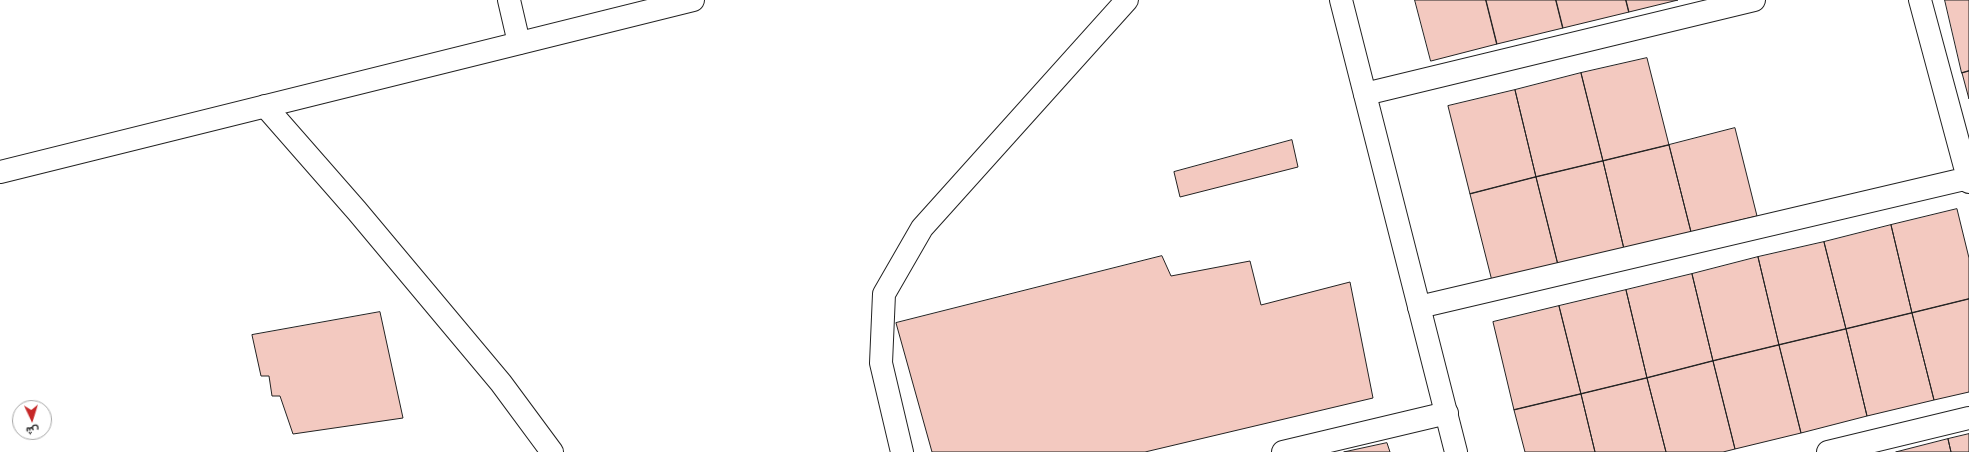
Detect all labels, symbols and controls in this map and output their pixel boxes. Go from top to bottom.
north arrow [12,400,52,440]
text: ش [26,424,40,438]

